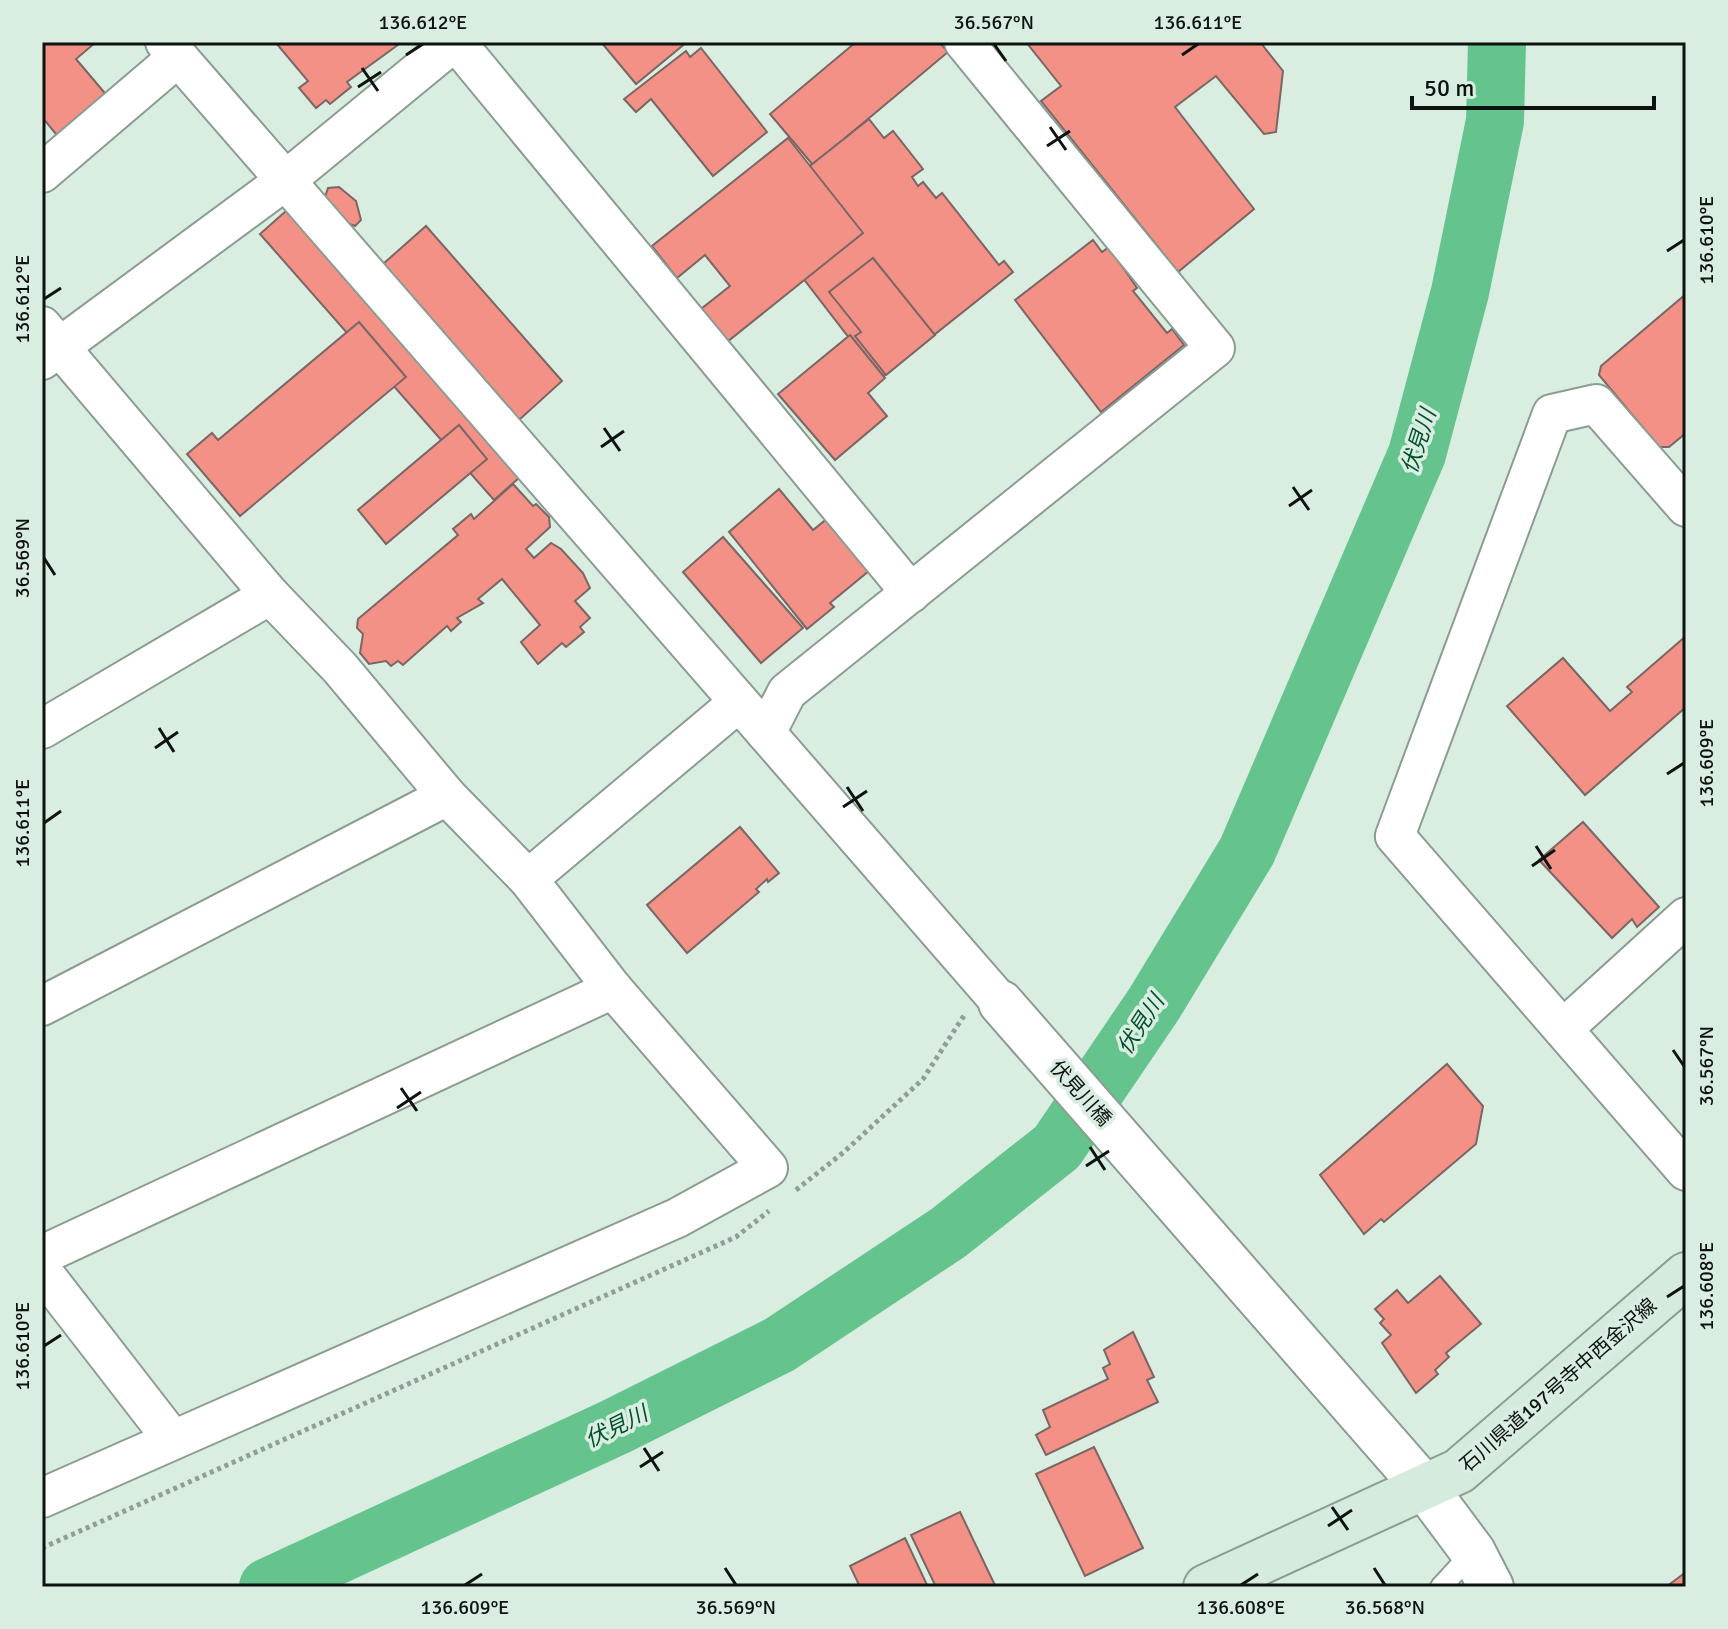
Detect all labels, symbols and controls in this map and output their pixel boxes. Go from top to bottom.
text: 136.612°E [379,10,467,35]
text: 36.567°N [954,10,1034,35]
text: 136.611°E [1154,10,1242,35]
scale bar [1412,60,1654,110]
text: 50 m [1424,73,1474,103]
text: 136.610°E [1694,196,1719,284]
text: 136.612°E [10,255,35,343]
water label: 伏見川 [1395,404,1442,477]
text: 36.569°N [10,518,35,598]
text: 136.609°E [1694,719,1719,807]
text: 136.611°E [10,779,35,867]
water label: 伏見川 [1111,988,1171,1059]
text: 36.567°N [1694,1026,1719,1106]
street label: 伏見川橋 [1045,1055,1117,1131]
text: 136.608°E [1694,1242,1719,1330]
street label: 石川県道197号寺中西金沢線 [1455,1293,1662,1478]
text: 136.610°E [10,1302,35,1390]
water label: 伏見川 [581,1399,654,1453]
text: 136.609°E [421,1595,509,1620]
text: 36.569°N [696,1595,776,1620]
text: 136.608°E [1197,1595,1285,1620]
text: 36.568°N [1345,1595,1425,1620]

